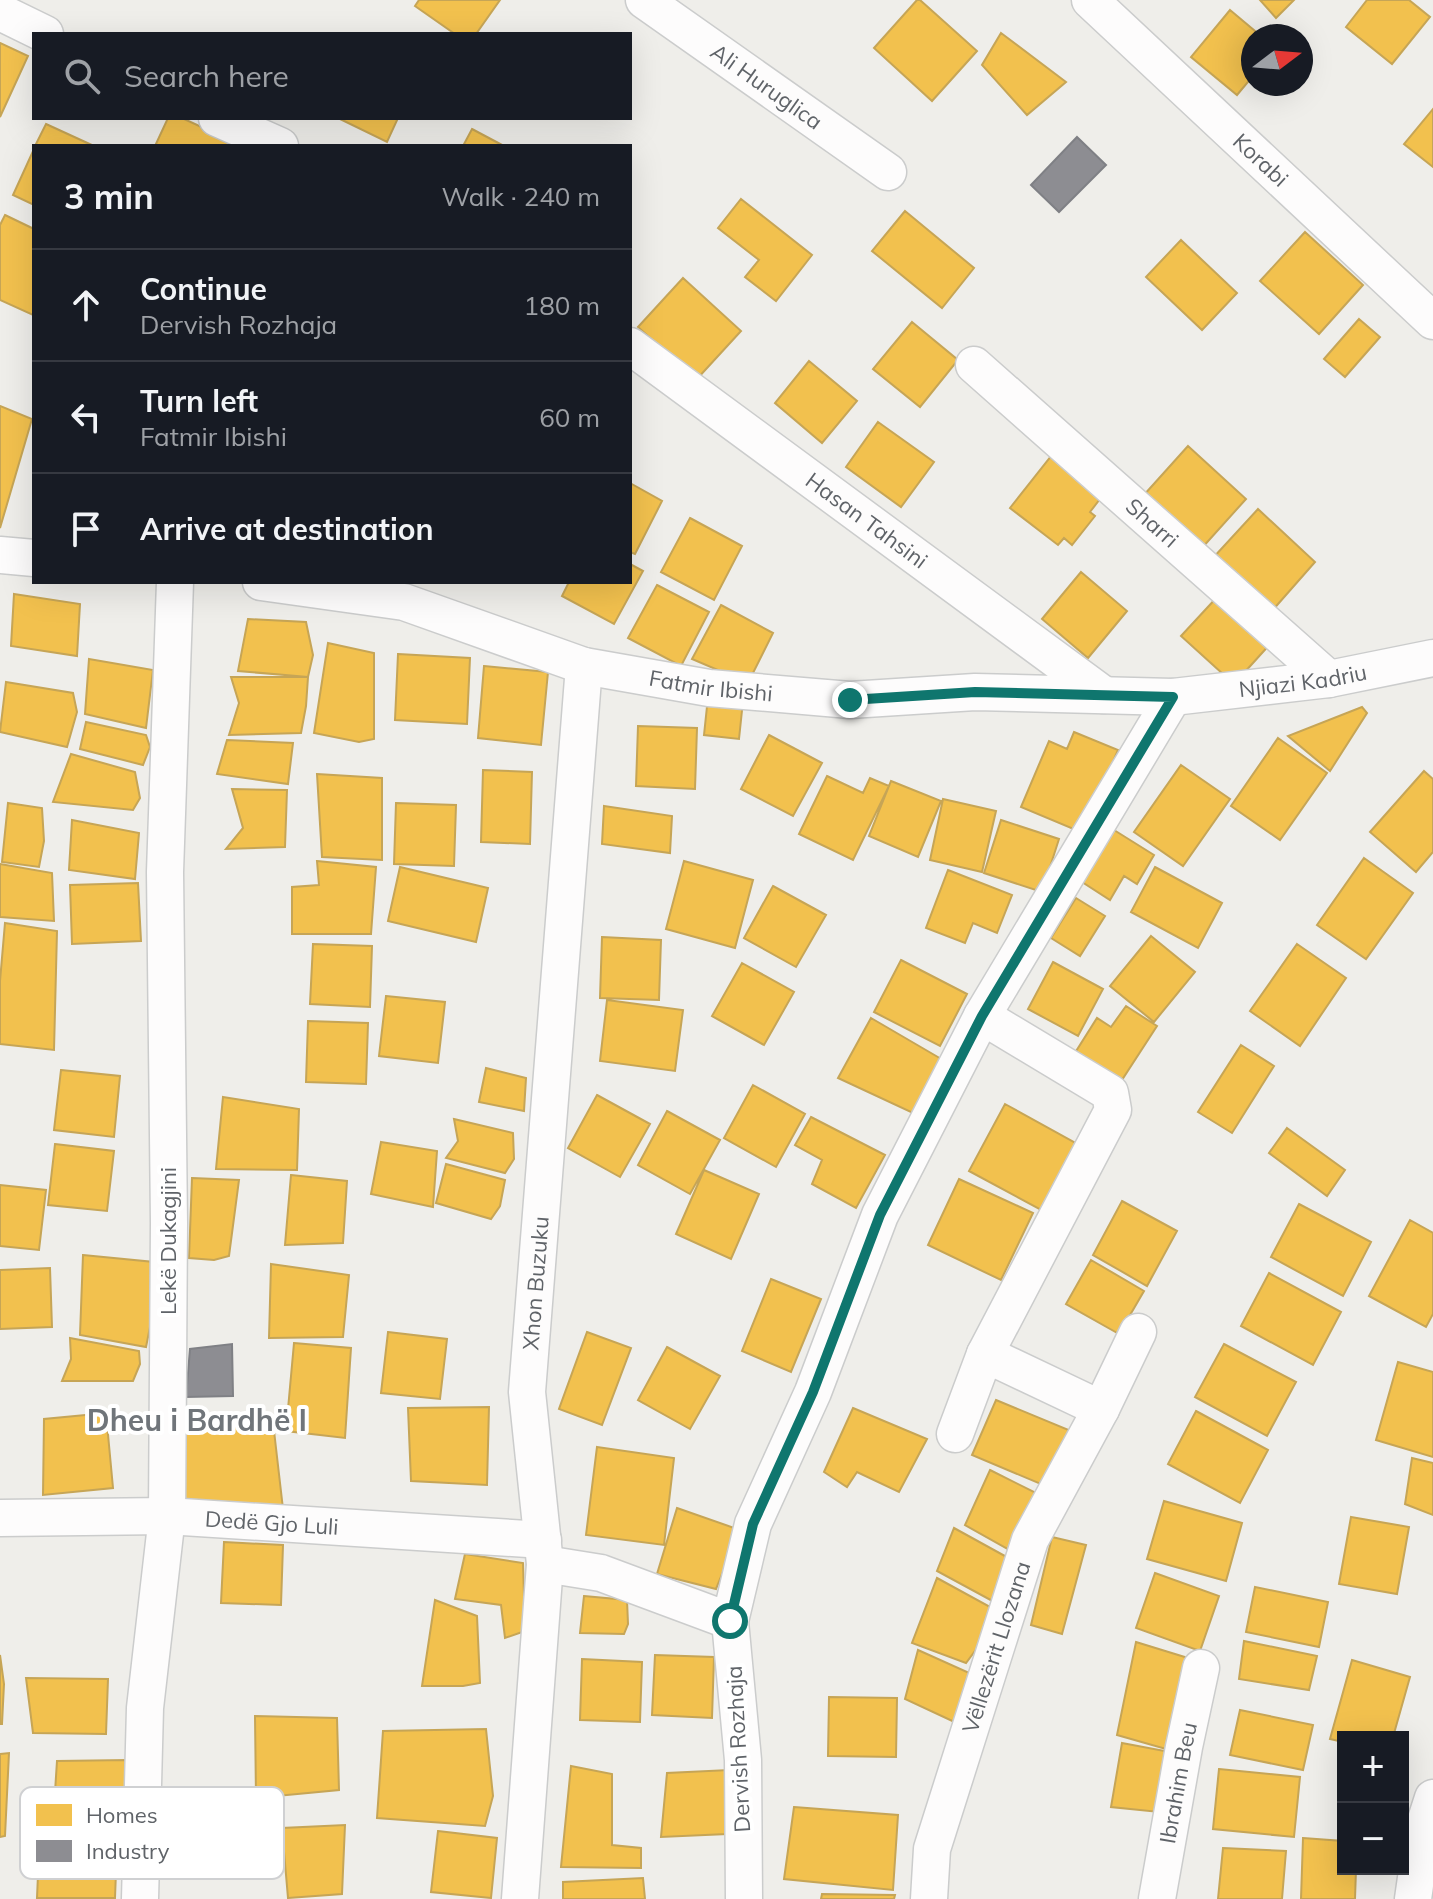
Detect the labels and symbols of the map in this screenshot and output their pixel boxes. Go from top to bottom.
north arrow [1241,24,1313,96]
street label: Ali Huruglica [705,37,828,135]
street label: Korabi [1227,127,1294,193]
street label: Hasan Tahsini [800,466,933,575]
street label: Sharri [1120,492,1184,553]
street label: Njiazi Kadriu [1237,658,1369,703]
street label: Fatmir Ibishi [647,664,774,707]
route end [832,682,868,718]
street label: Lekë Dukagjini [154,1167,182,1315]
street label: Xhon Buzuku [516,1215,555,1351]
district label: Dheu i Bardhë I [87,1401,307,1439]
street label: Dedë Gjo Luli [204,1504,340,1541]
street label: Vëllezërit Llozana [956,1558,1036,1736]
route start [712,1603,748,1639]
street label: Dervish Rozhaja [720,1665,756,1833]
street label: Ibrahim Beu [1153,1720,1203,1846]
legend [20,1787,284,1879]
text: Homes [86,1801,158,1829]
text: Industry [86,1837,170,1865]

